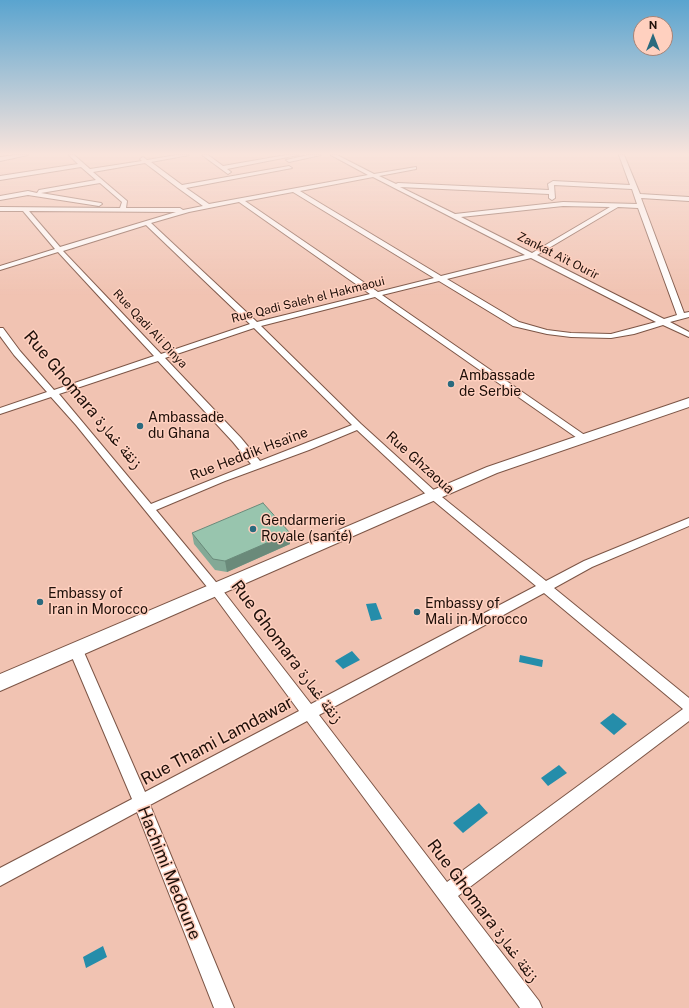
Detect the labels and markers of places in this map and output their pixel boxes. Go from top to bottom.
place label: Ambassade de Serbie [459,368,535,400]
marker: Ambassade de Serbie [446,379,456,389]
place label: Ambassade du Ghana [148,410,224,442]
marker: Ambassade du Ghana [135,421,145,431]
place label: Gendarmerie Royale (santé) [261,513,353,546]
marker: Gendarmerie Royale (santé) [248,524,258,534]
place label: Embassy of Iran in Morocco [48,586,148,618]
place label: Embassy of Mali in Morocco [425,596,528,628]
marker: Embassy of Iran in Morocco [35,597,45,607]
marker: Embassy of Mali in Morocco [412,607,422,617]

